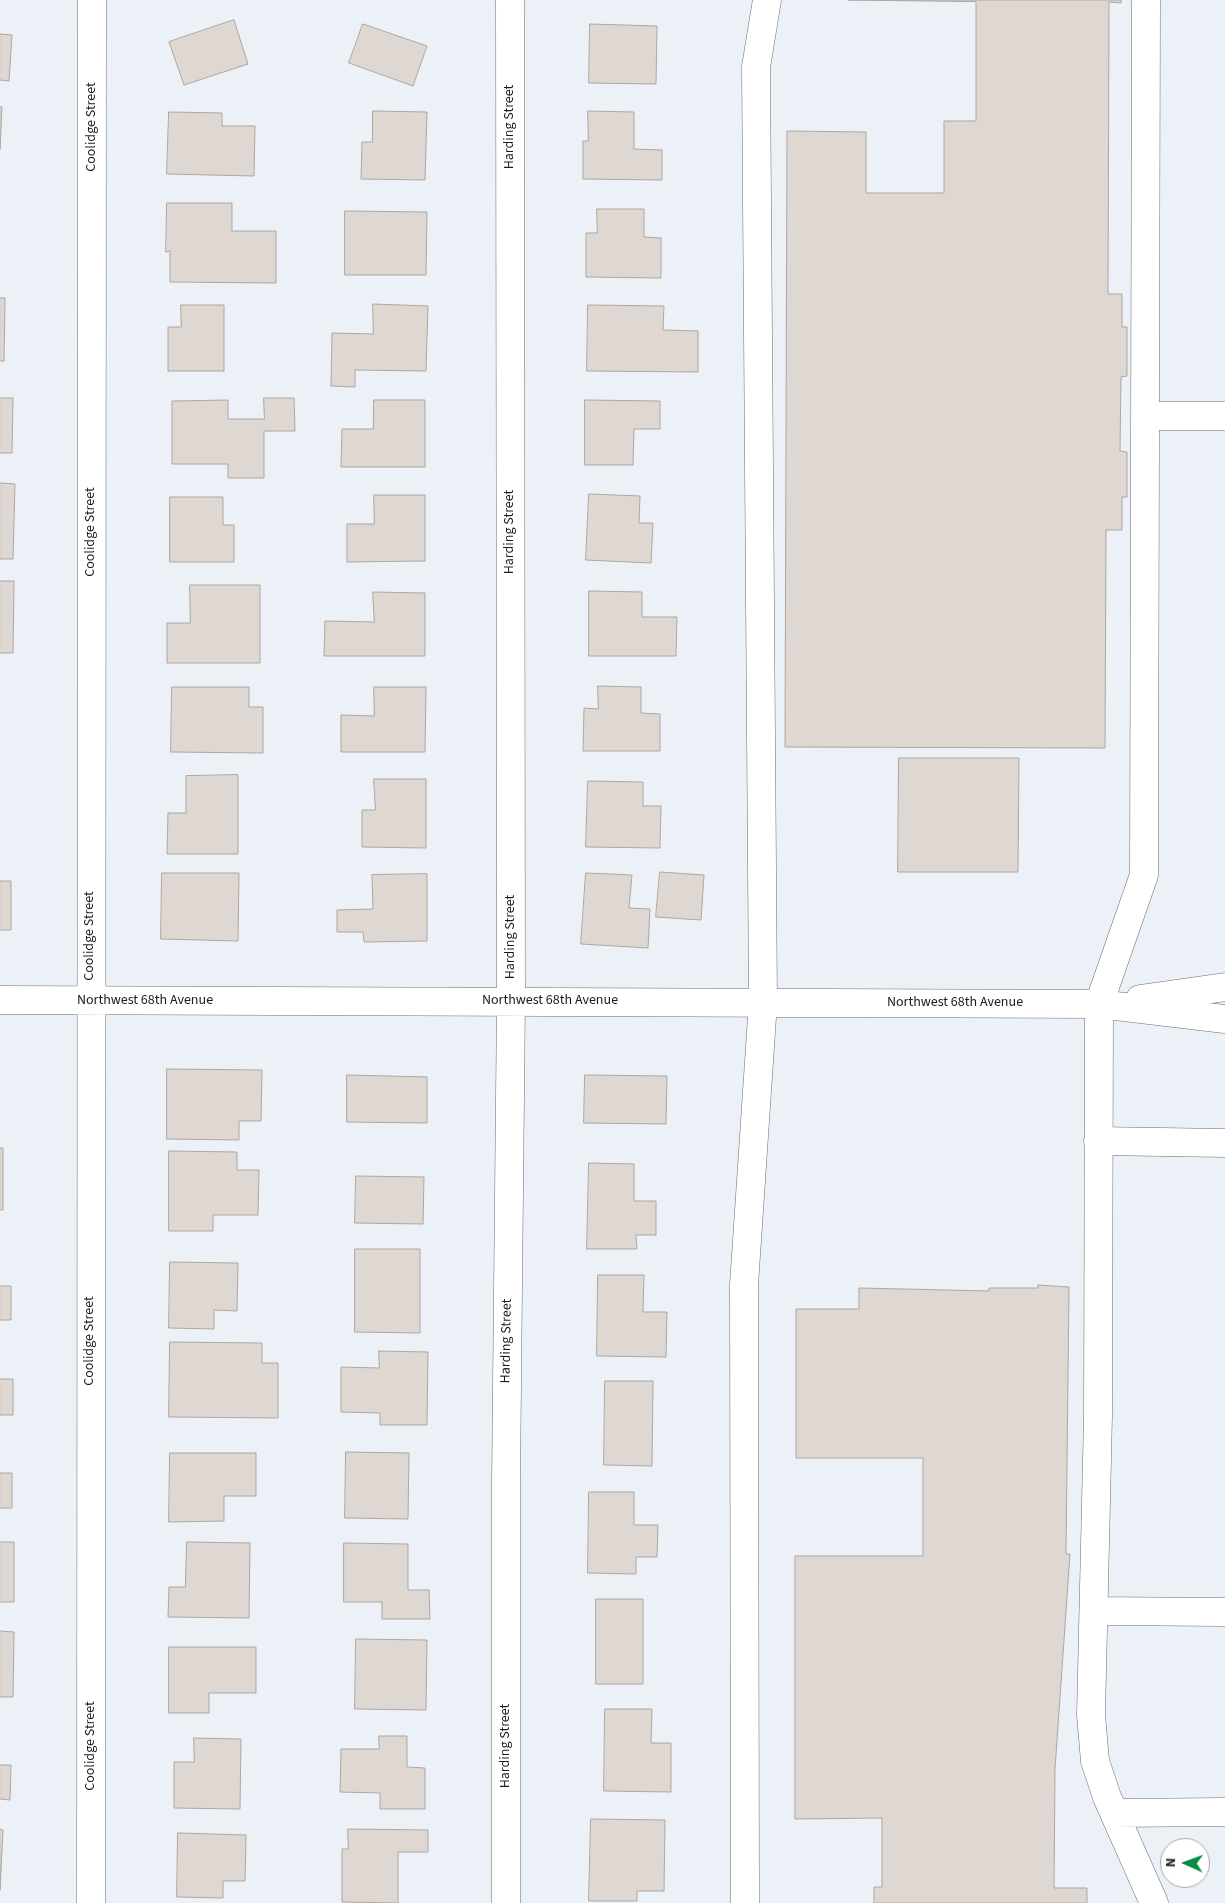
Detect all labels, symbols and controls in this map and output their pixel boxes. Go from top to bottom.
street label: Coolidge Street [84,82,100,172]
street label: Harding Street [502,85,518,169]
street label: Coolidge Street [83,487,99,577]
street label: Harding Street [502,490,518,574]
street label: Coolidge Street [82,891,98,981]
street label: Harding Street [503,895,519,979]
street label: Northwest 68th Avenue [77,993,213,1009]
street label: Northwest 68th Avenue [482,993,618,1009]
street label: Northwest 68th Avenue [887,995,1023,1011]
street label: Coolidge Street [82,1296,98,1386]
street label: Harding Street [498,1299,516,1383]
street label: Coolidge Street [83,1701,99,1791]
street label: Harding Street [498,1704,514,1788]
north arrow [1160,1838,1210,1888]
text: N [1161,1858,1181,1868]

